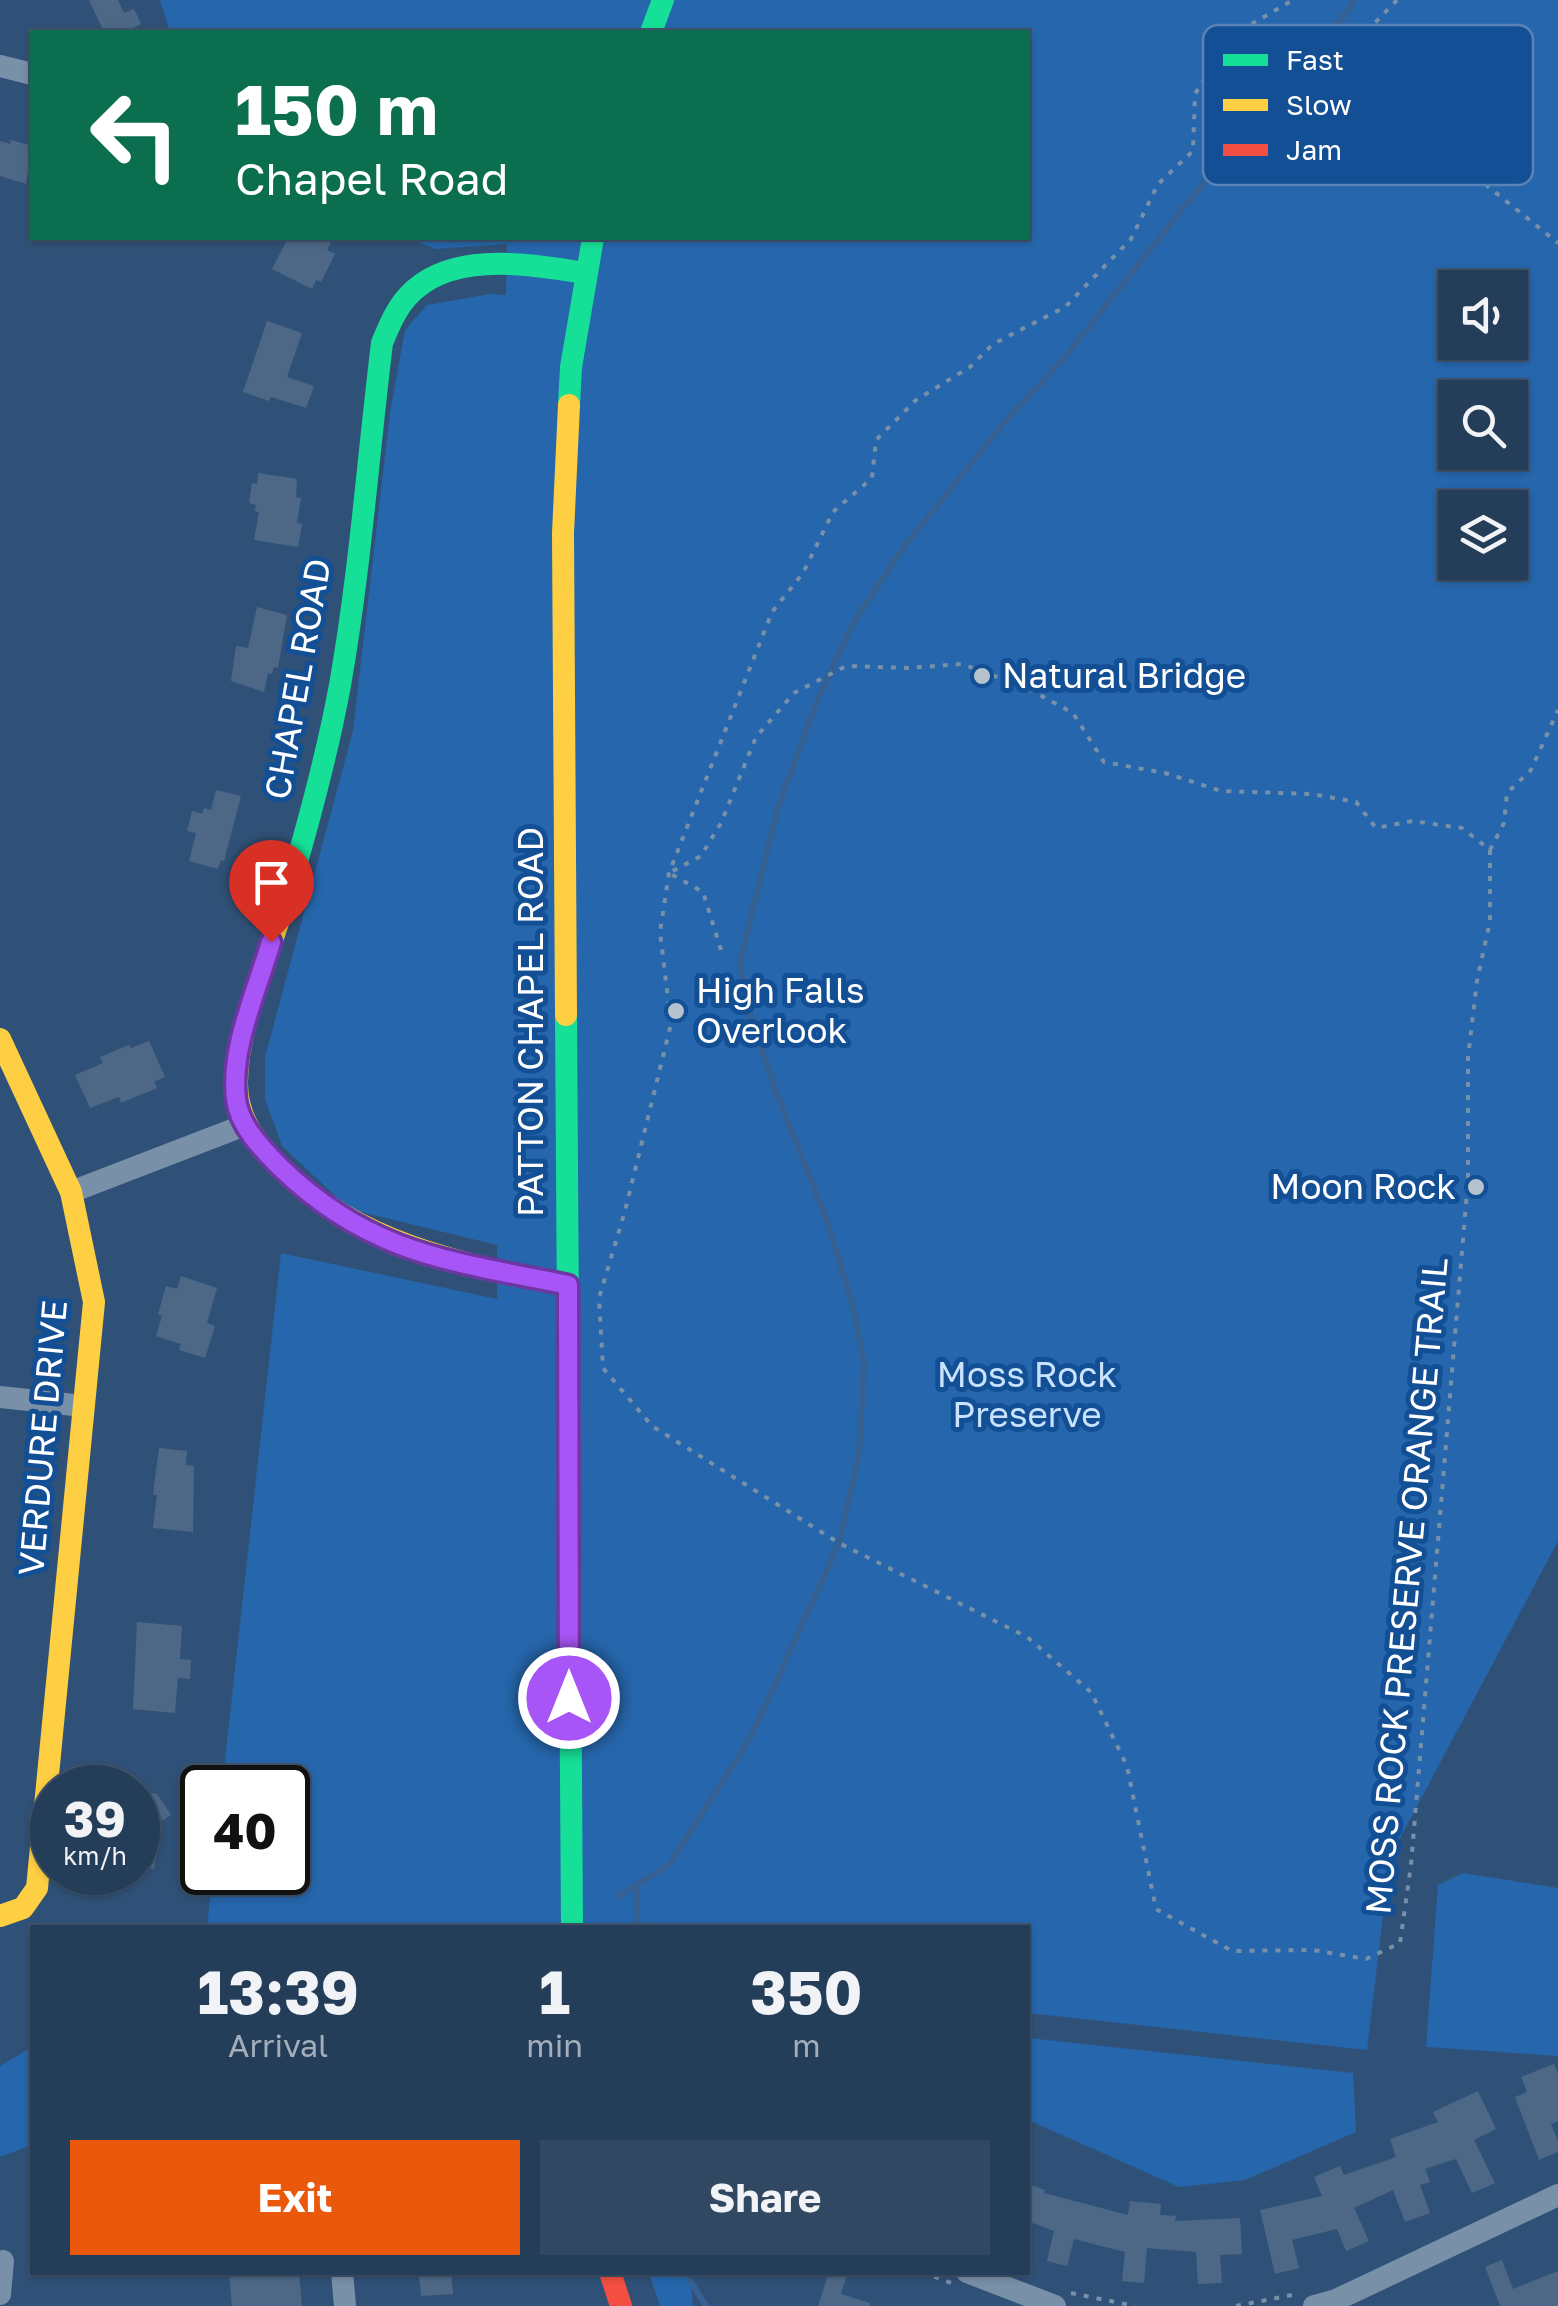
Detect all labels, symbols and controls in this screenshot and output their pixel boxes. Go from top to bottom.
legend [1203,25,1533,185]
text: Fast [1286,43,1344,76]
text: 150 m [235,66,438,150]
icon: left [70,70,200,200]
text: Slow [1286,88,1352,121]
text: Jam [1286,133,1342,166]
text: Chapel Road [235,151,508,205]
map controls [1438,270,1528,580]
button: sound [1438,270,1528,360]
button: search [1438,380,1528,470]
button: layers [1438,490,1528,580]
street label: CHAPEL ROAD [255,555,339,803]
place label: Natural Bridge [1002,654,1246,696]
marker: Natural Bridge [971,665,993,687]
street label: PATTON CHAPEL ROAD [509,827,551,1217]
pin [229,840,314,943]
icon: arrive [244,855,299,910]
place label: High Falls Overlook [696,969,865,1051]
marker: High Falls Overlook [665,1000,687,1022]
place label: Moon Rock [1270,1165,1456,1207]
marker: Moon Rock [1465,1176,1487,1198]
street label: MOSS ROCK PRESERVE ORANGE TRAIL [1356,1256,1456,1916]
street label: VERDURE DRIVE [9,1298,75,1578]
park label: Moss Rock Preserve [937,1353,1117,1435]
position arrow [517,1646,621,1750]
speed limit sign: 40 [180,1765,310,1895]
text: 39 [64,1788,126,1848]
text: km/h [63,1840,127,1871]
text: 13:39 [197,1955,359,2027]
text: 1 [539,1955,570,2027]
text: 350 [750,1955,863,2027]
text: Arrival [228,2026,328,2064]
text: min [526,2026,583,2064]
text: m [792,2026,821,2064]
button: Exit [70,2140,520,2255]
button: Share [540,2140,990,2255]

